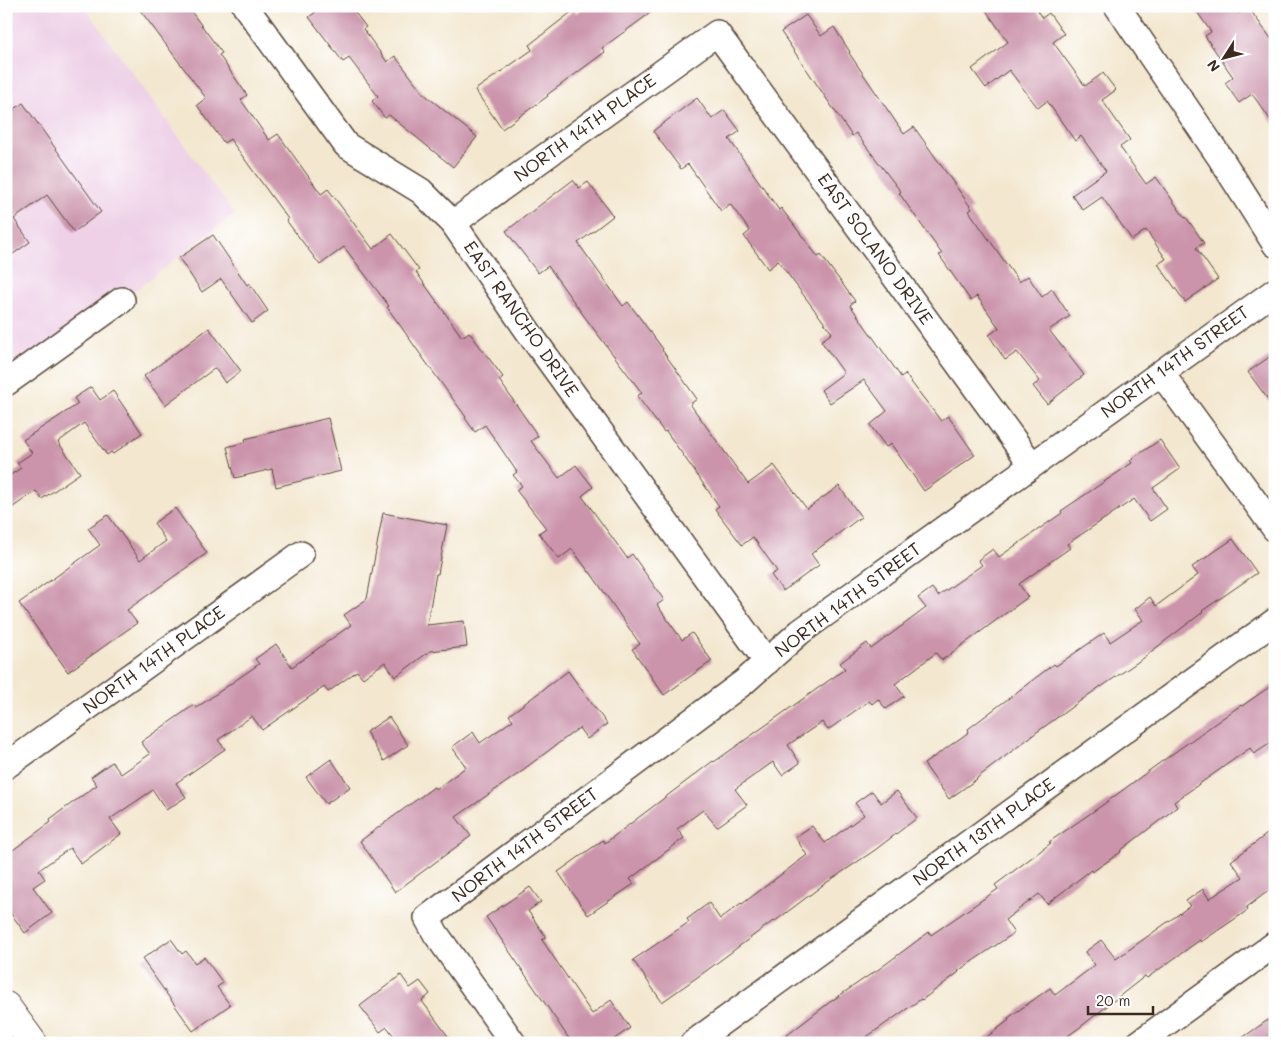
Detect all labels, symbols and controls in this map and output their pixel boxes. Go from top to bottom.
north arrow [1198,32,1248,82]
text: N [1202,56,1224,76]
street label: NORTH 14TH PLACE [509,68,660,187]
street label: EAST SOLANO DRIVE [813,168,939,329]
street label: EAST RANCHO DRIVE [459,236,585,401]
street label: NORTH 14TH STREET [1096,299,1253,423]
street label: NORTH 14TH STREET [769,536,925,662]
street label: NORTH 14TH PLACE [78,600,229,719]
street label: NORTH 13TH PLACE [908,772,1059,891]
street label: NORTH 14TH STREET [446,781,602,907]
scale bar [1088,984,1154,1016]
text: 20 m [1096,990,1130,1010]

